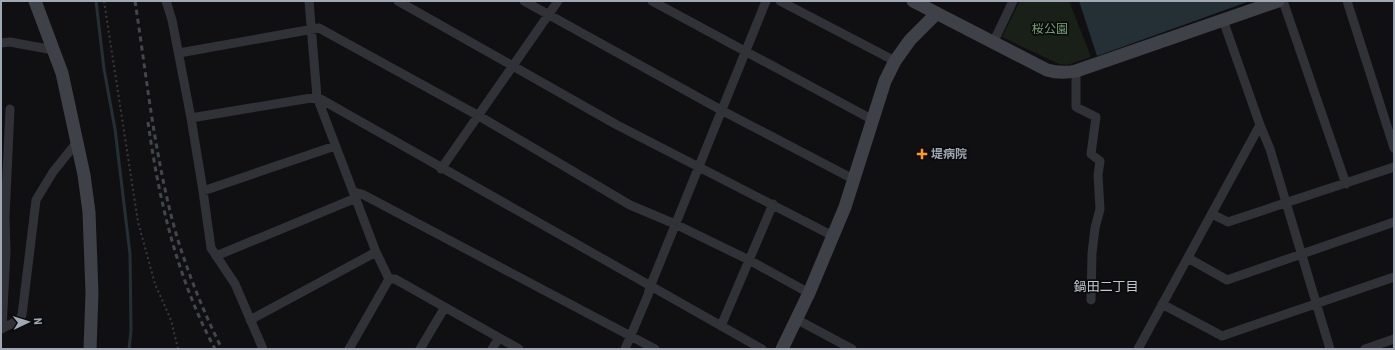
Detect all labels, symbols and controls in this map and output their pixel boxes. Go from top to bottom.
park label: 桜公園 [1032,22,1068,36]
place label: 堤病院 [931,147,967,161]
marker: 堤病院 [916,148,928,160]
district label: 鍋田二丁目 [1073,279,1139,294]
north arrow [8,302,48,342]
text: N [31,318,44,325]

